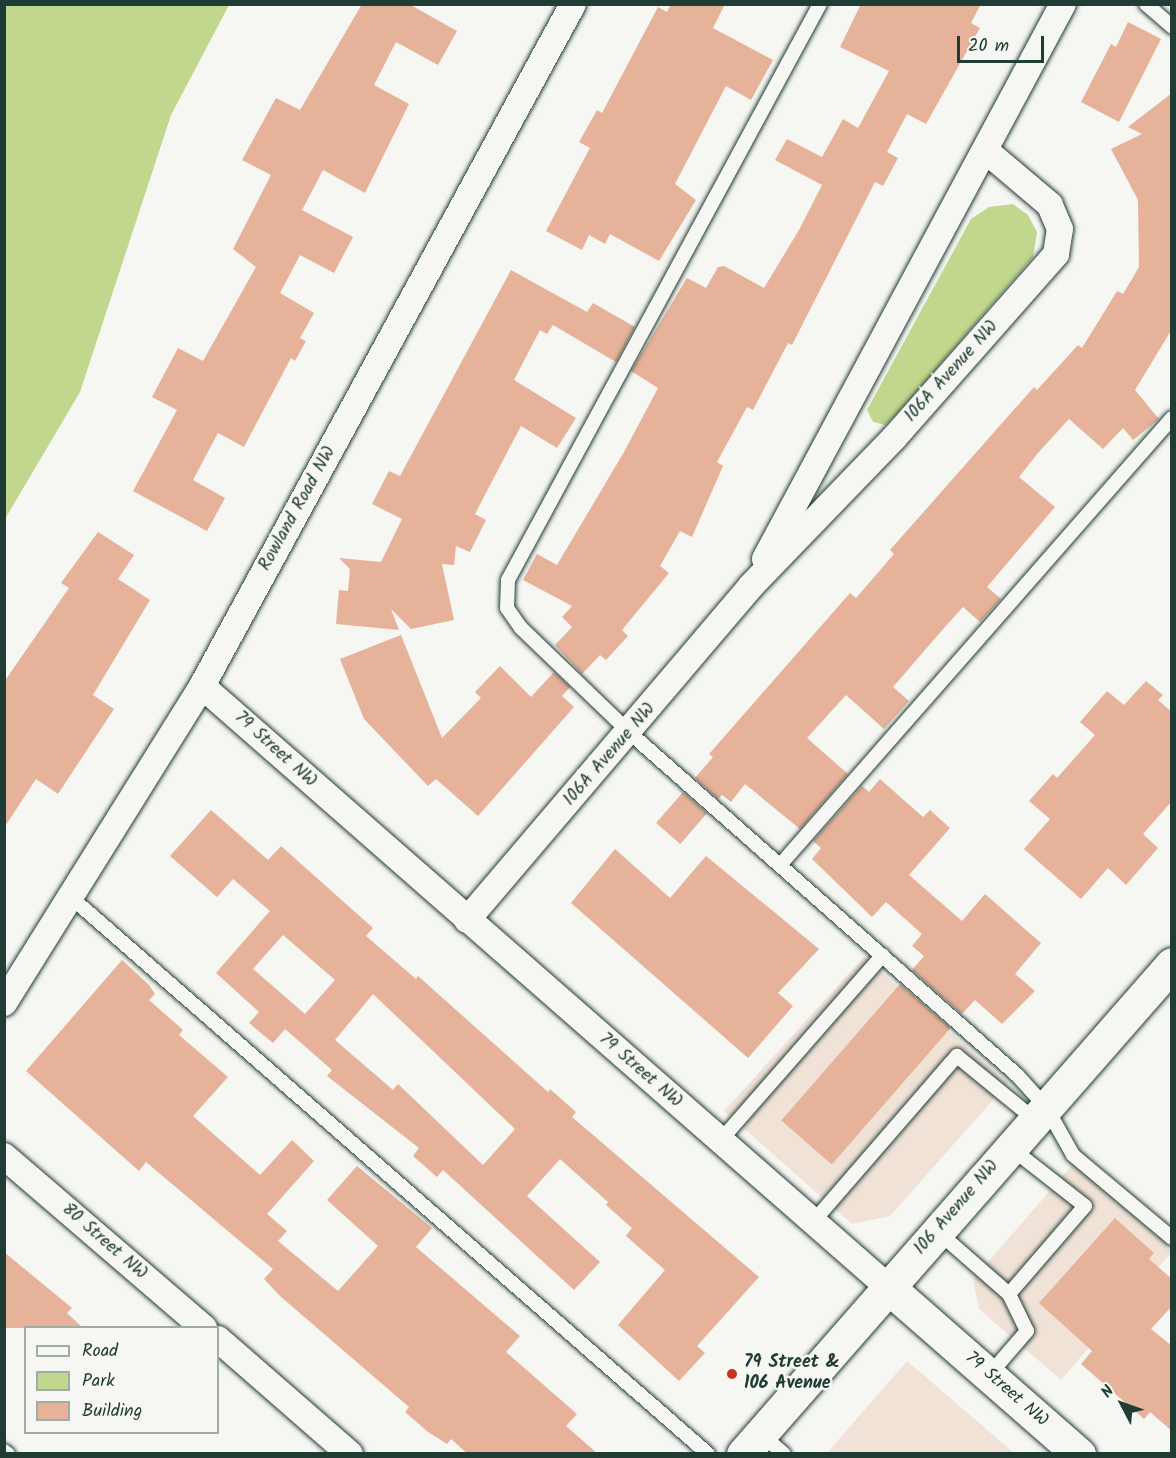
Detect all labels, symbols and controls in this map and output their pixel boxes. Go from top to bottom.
scale bar [960,24,1047,62]
text: 20 m [968,32,1009,61]
street label: 106A Avenue NW [901,317,1003,427]
street label: Rowland Road NW [255,443,341,575]
street label: 106A Avenue NW [559,699,661,811]
street label: 79 Street NW [229,707,321,793]
street label: 79 Street NW [594,1029,686,1113]
street label: 106 Avenue NW [910,1156,1004,1260]
street label: 80 Street NW [57,1199,151,1285]
legend [24,1326,219,1434]
text: Road [82,1337,118,1366]
street label: 79 Street NW [960,1348,1052,1432]
place label: 79 Street & 106 Avenue [744,1353,840,1396]
text: Park [82,1367,115,1396]
marker: 79 Street & 106 Avenue [725,1367,739,1381]
north arrow [1092,1374,1152,1434]
text: N [1095,1380,1121,1404]
text: Building [82,1397,142,1426]

